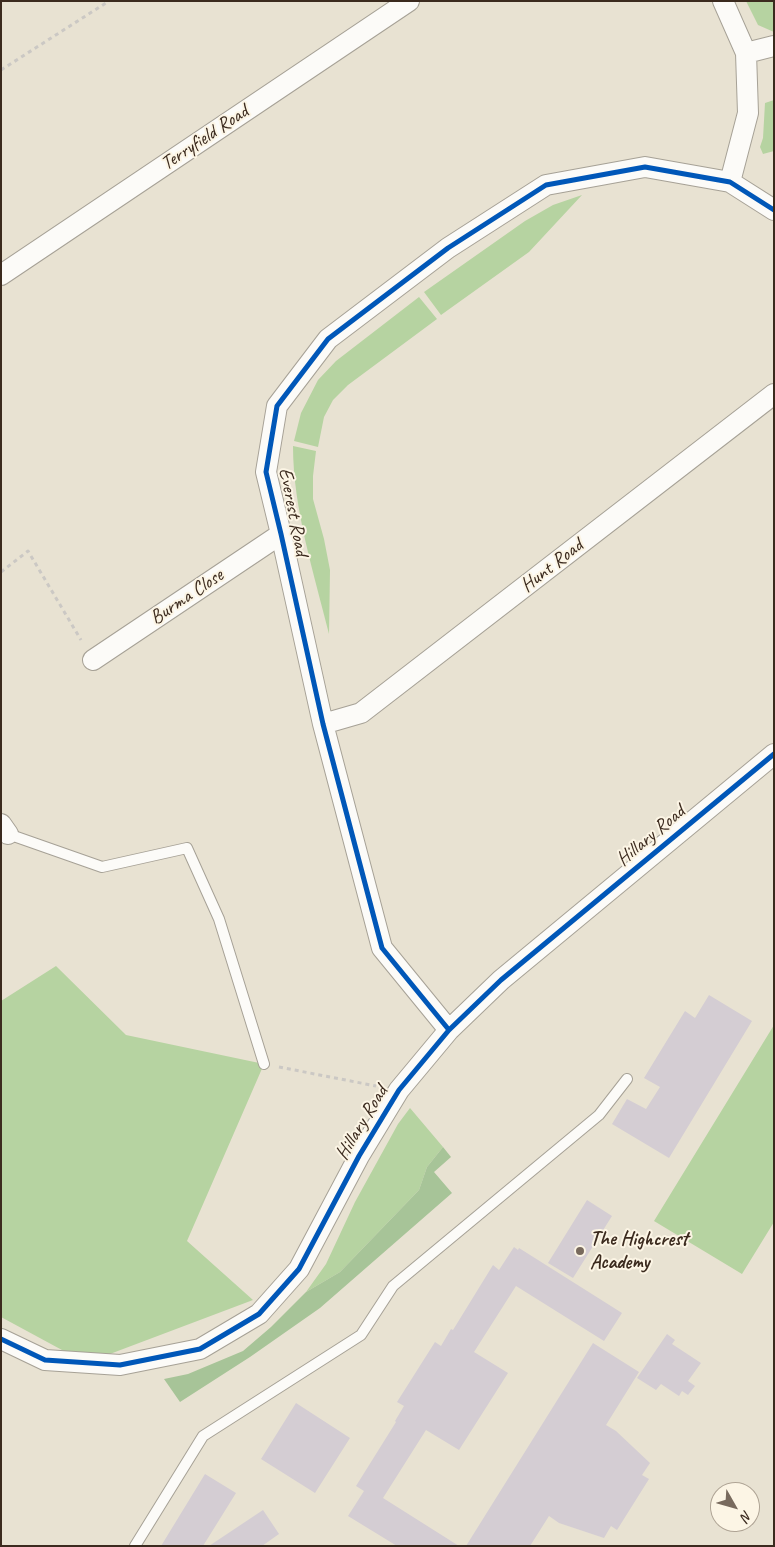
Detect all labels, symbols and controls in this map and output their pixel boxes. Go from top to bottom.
street label: Terryfield Road [157,100,253,176]
street label: Everest Road [273,466,313,558]
street label: Hunt Road [516,534,588,598]
street label: Burma Close [146,564,228,630]
street label: Hillary Road [612,800,690,872]
street label: Hillary Road [331,1082,393,1164]
place label: The Highcrest Academy [590,1228,688,1275]
marker: The Highcrest Academy [574,1245,586,1257]
north arrow [710,1482,760,1532]
text: N [737,1507,756,1525]

